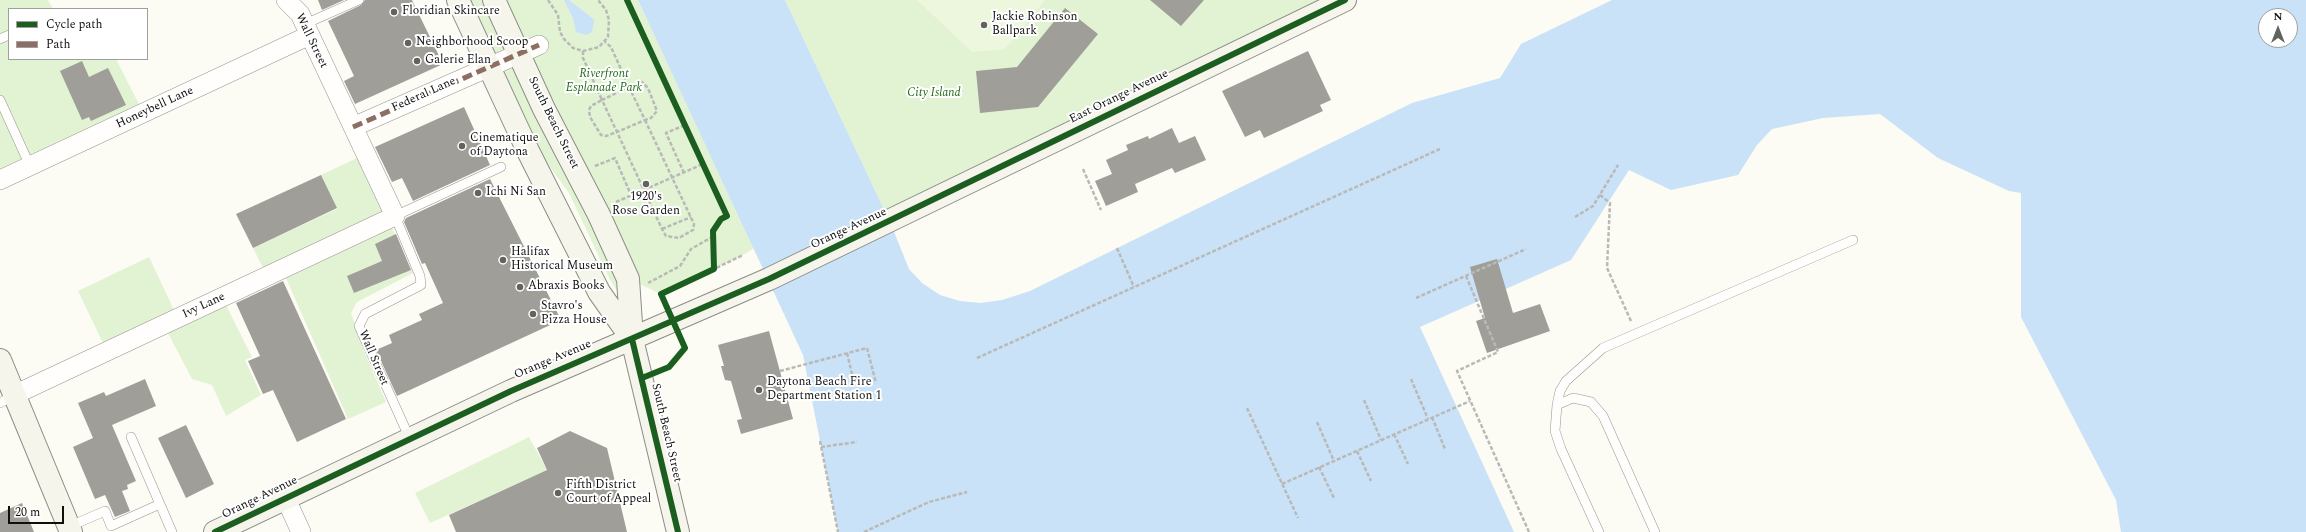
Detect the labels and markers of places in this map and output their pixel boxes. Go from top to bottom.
place label: Floridian Skincare [402,5,500,19]
marker: Floridian Skincare [389,7,399,17]
place label: Jackie Robinson Ballpark [992,11,1077,39]
marker: Jackie Robinson Ballpark [979,20,989,30]
place label: Neighborhood Scoop [416,36,528,50]
marker: Neighborhood Scoop [403,38,413,48]
place label: Galerie Elan [425,54,491,68]
marker: Galerie Elan [412,56,422,66]
place label: Cinematique of Daytona [470,132,539,160]
marker: Cinematique of Daytona [457,141,467,151]
marker: 1920's Rose Garden [641,179,651,189]
place label: Ichi Ni San [486,186,546,200]
marker: Ichi Ni San [473,188,483,198]
place label: 1920's Rose Garden [612,191,680,219]
place label: Halifax Historical Museum [511,246,613,274]
marker: Halifax Historical Museum [498,255,508,265]
place label: Abraxis Books [528,280,605,294]
marker: Abraxis Books [515,282,525,292]
place label: Stavro's Pizza House [541,300,607,328]
marker: Stavro's Pizza House [528,309,538,319]
place label: Daytona Beach Fire Department Station 1 [767,376,881,404]
marker: Daytona Beach Fire Department Station 1 [754,385,764,395]
place label: Fifth District Court of Appeal [566,479,651,507]
marker: Fifth District Court of Appeal [553,488,563,498]

